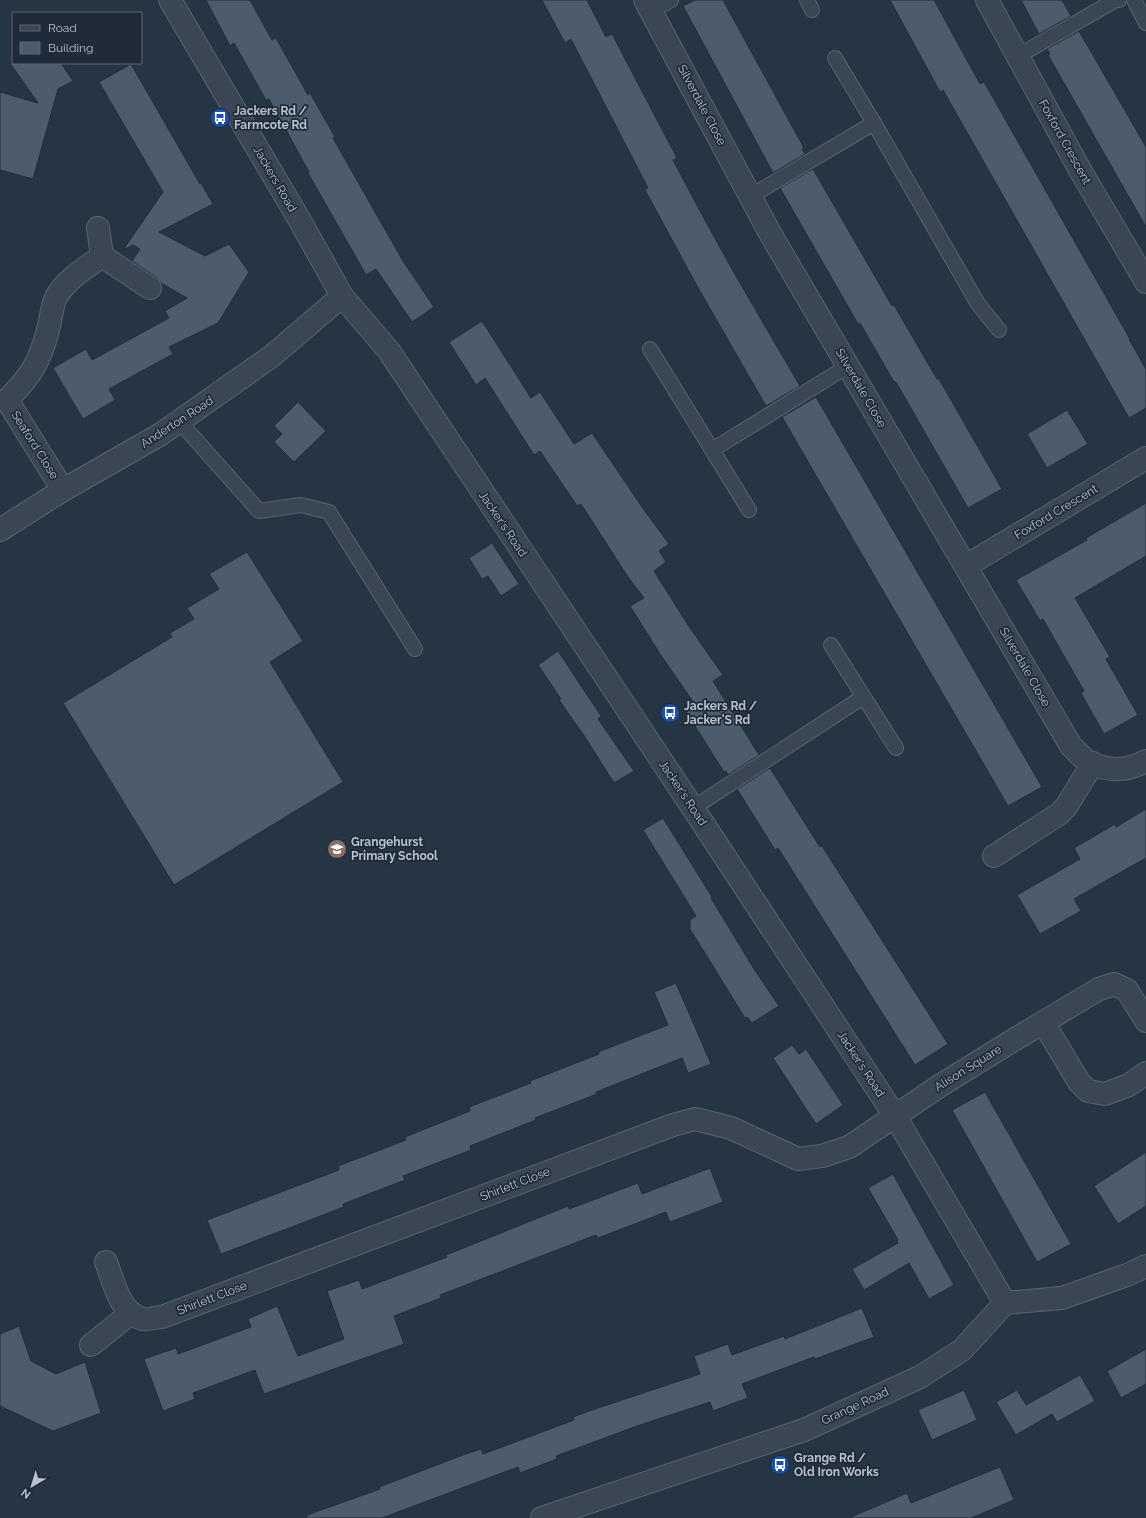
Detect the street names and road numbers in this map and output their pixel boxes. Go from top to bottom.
street label: Silverdale Close [675,62,729,148]
street label: Foxford Crescent [1036,97,1094,187]
street label: Jackers Road [251,144,299,214]
street label: Silverdale Close [833,346,889,430]
street label: Anderton Road [138,393,216,451]
street label: Seaford Close [8,408,62,482]
street label: Foxford Crescent [1012,482,1100,542]
street label: Jacker's Road [476,489,530,559]
street label: Silverdale Close [997,625,1053,709]
street label: Jacker's Road [656,758,710,828]
street label: Jacker's Road [834,1028,888,1100]
street label: Alison Square [932,1042,1004,1094]
street label: Shirlett Close [478,1164,552,1204]
street label: Shirlett Close [175,1278,249,1318]
street label: Grange Road [819,1384,891,1428]

